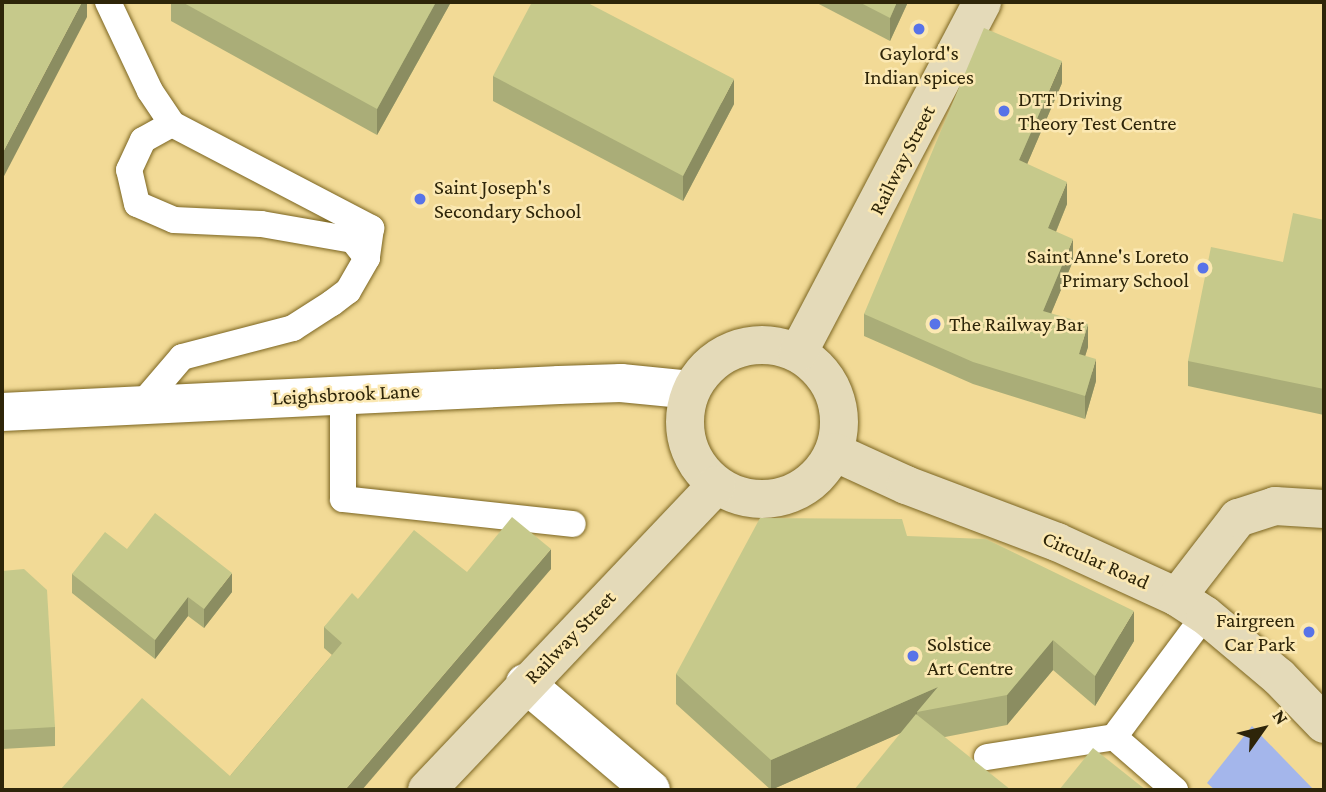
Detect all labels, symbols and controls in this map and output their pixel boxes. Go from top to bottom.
marker: Gaylord's Indian spices [911,21,927,37]
place label: Gaylord's Indian spices [864,40,974,90]
place label: DTT Driving Theory Test Centre [1018,86,1176,136]
street label: Railway Street [864,101,940,219]
marker: DTT Driving Theory Test Centre [996,103,1012,119]
place label: Saint Joseph's Secondary School [434,174,581,224]
marker: Saint Joseph's Secondary School [412,191,428,207]
place label: Saint Anne's Loreto Primary School [1027,243,1189,293]
marker: Saint Anne's Loreto Primary School [1195,260,1211,276]
place label: The Railway Bar [949,311,1084,337]
marker: The Railway Bar [927,316,943,332]
street label: Leighsbrook Lane [271,378,421,410]
street label: Circular Road [1039,525,1153,595]
street label: Railway Street [519,585,621,689]
place label: Fairgreen Car Park [1216,607,1295,657]
marker: Fairgreen Car Park [1301,624,1317,640]
place label: Solstice Art Centre [927,631,1013,681]
marker: Solstice Art Centre [905,648,921,664]
north arrow [1228,694,1298,764]
text: N [1268,706,1293,728]

